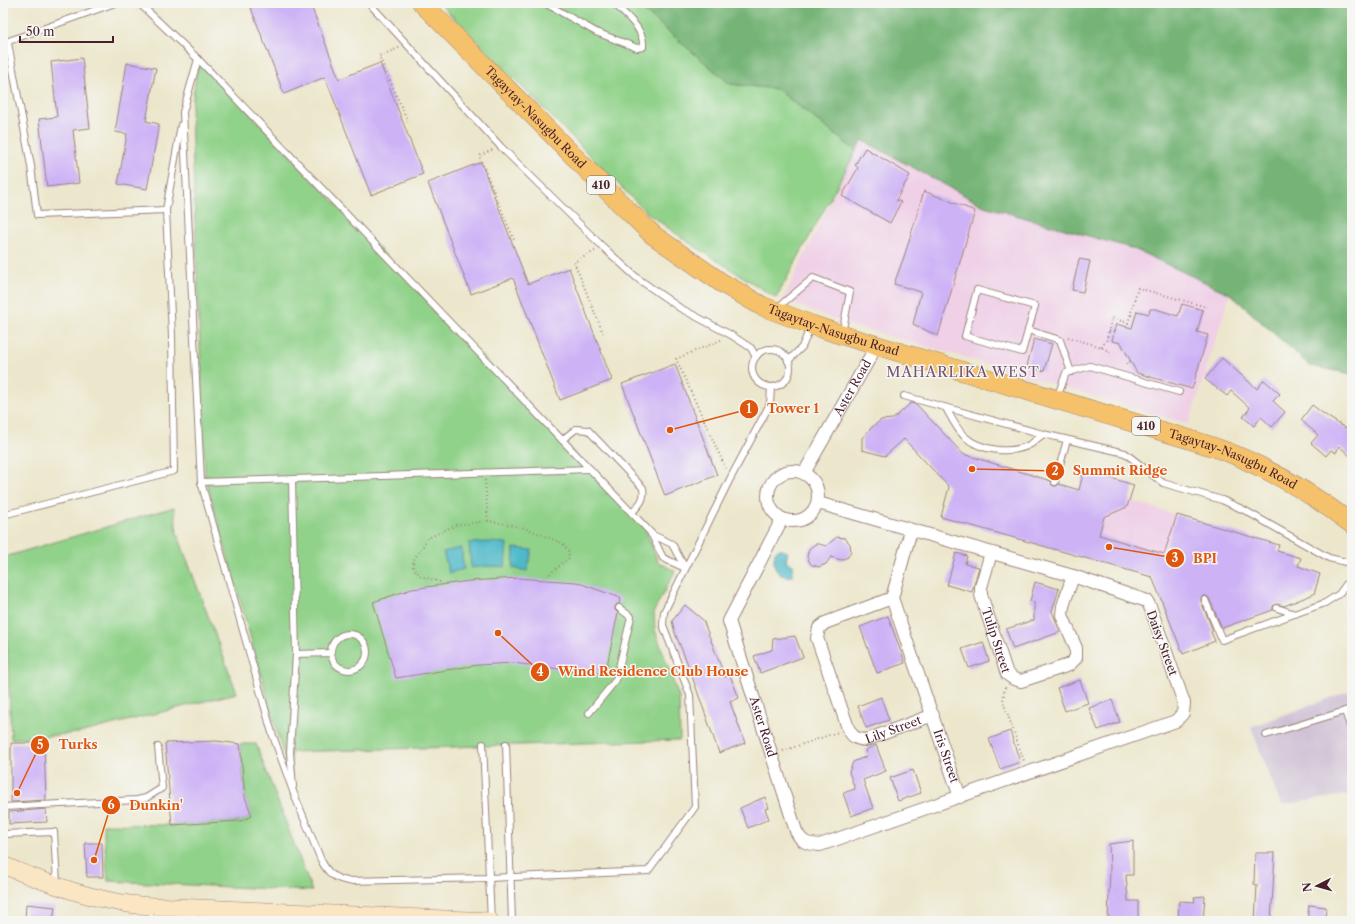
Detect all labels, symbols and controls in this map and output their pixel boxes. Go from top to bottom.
scale bar [20,18,113,44]
text: 50 m [26,24,55,39]
street label: Tagaytay-Nasugbu Road [482,63,590,172]
road number: 410 [587,176,615,194]
street label: Tagaytay-Nasugbu Road [766,301,902,359]
street label: Aster Road [830,356,875,419]
district label: MAHARLIKA WEST [886,363,1040,381]
callout: Tower 1 [739,396,827,421]
text: Tower 1 [767,400,819,416]
text: 1 [746,401,752,416]
road number: 410 [1132,417,1160,435]
street label: Tagaytay-Nasugbu Road [1167,426,1300,492]
callout: Summit Ridge [1045,458,1175,483]
text: Summit Ridge [1073,462,1167,478]
text: 2 [1051,463,1059,478]
callout: BPI [1165,546,1225,571]
text: 3 [1172,550,1179,565]
text: BPI [1193,550,1217,566]
street label: Tulip Street [979,605,1014,675]
street label: Daisy Street [1144,608,1181,678]
callout: Wind Residence Club House [530,659,756,684]
text: Wind Residence Club House [557,663,748,679]
text: 4 [536,664,544,679]
street label: Aster Road [746,694,780,759]
street label: Lily Street [863,712,924,747]
street label: Iris Street [930,727,963,785]
callout: Turks [30,732,105,757]
text: Turks [58,736,98,752]
text: 5 [37,737,44,752]
callout: Dunkin' [101,793,191,818]
text: 6 [107,797,115,812]
text: Dunkin' [129,797,183,813]
north arrow [1297,866,1337,906]
text: N [1300,881,1315,893]

